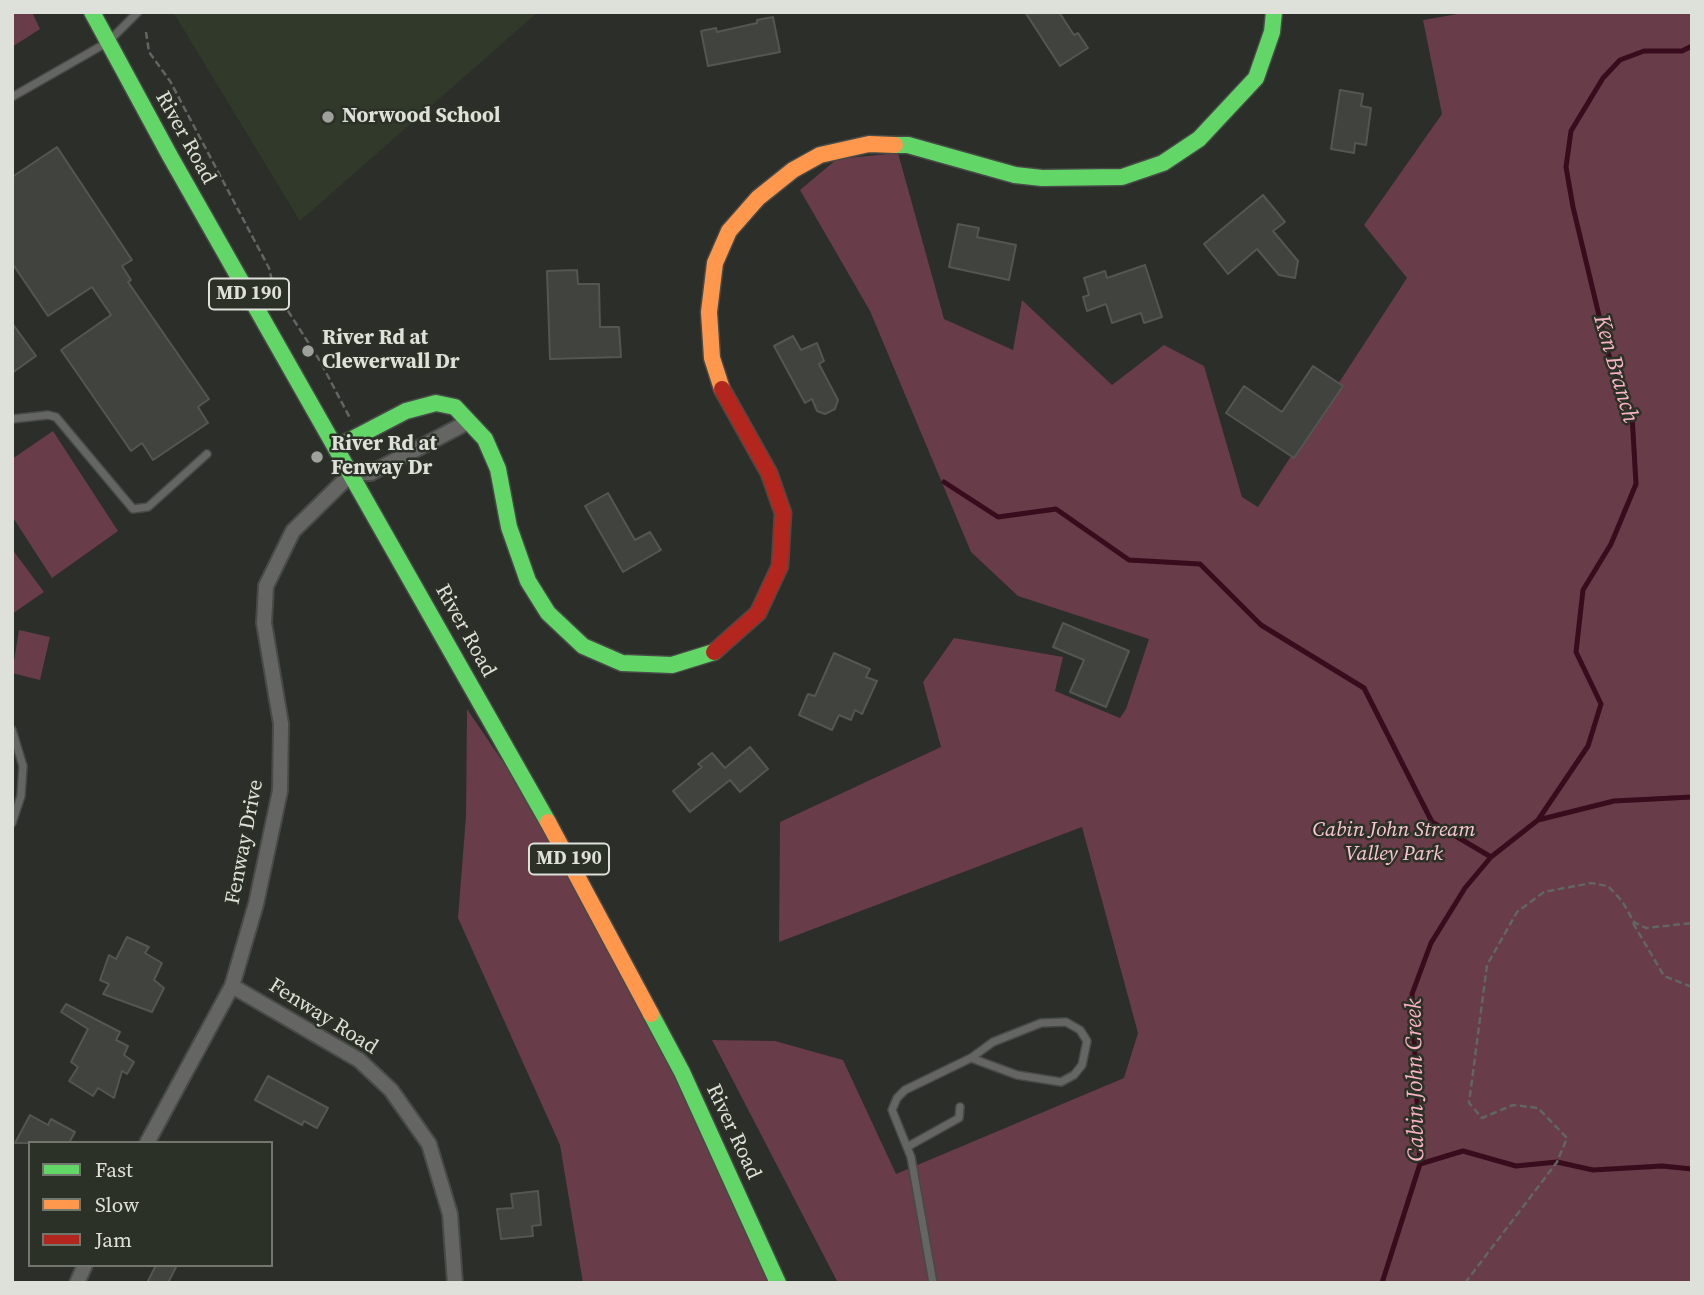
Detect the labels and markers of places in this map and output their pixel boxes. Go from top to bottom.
place label: Norwood School [342,104,501,130]
marker: Norwood School [320,109,336,125]
place label: River Rd at Clewerwall Dr [322,326,460,376]
marker: River Rd at Clewerwall Dr [300,343,316,359]
place label: River Rd at Fenway Dr [331,432,437,482]
marker: River Rd at Fenway Dr [309,449,325,465]

